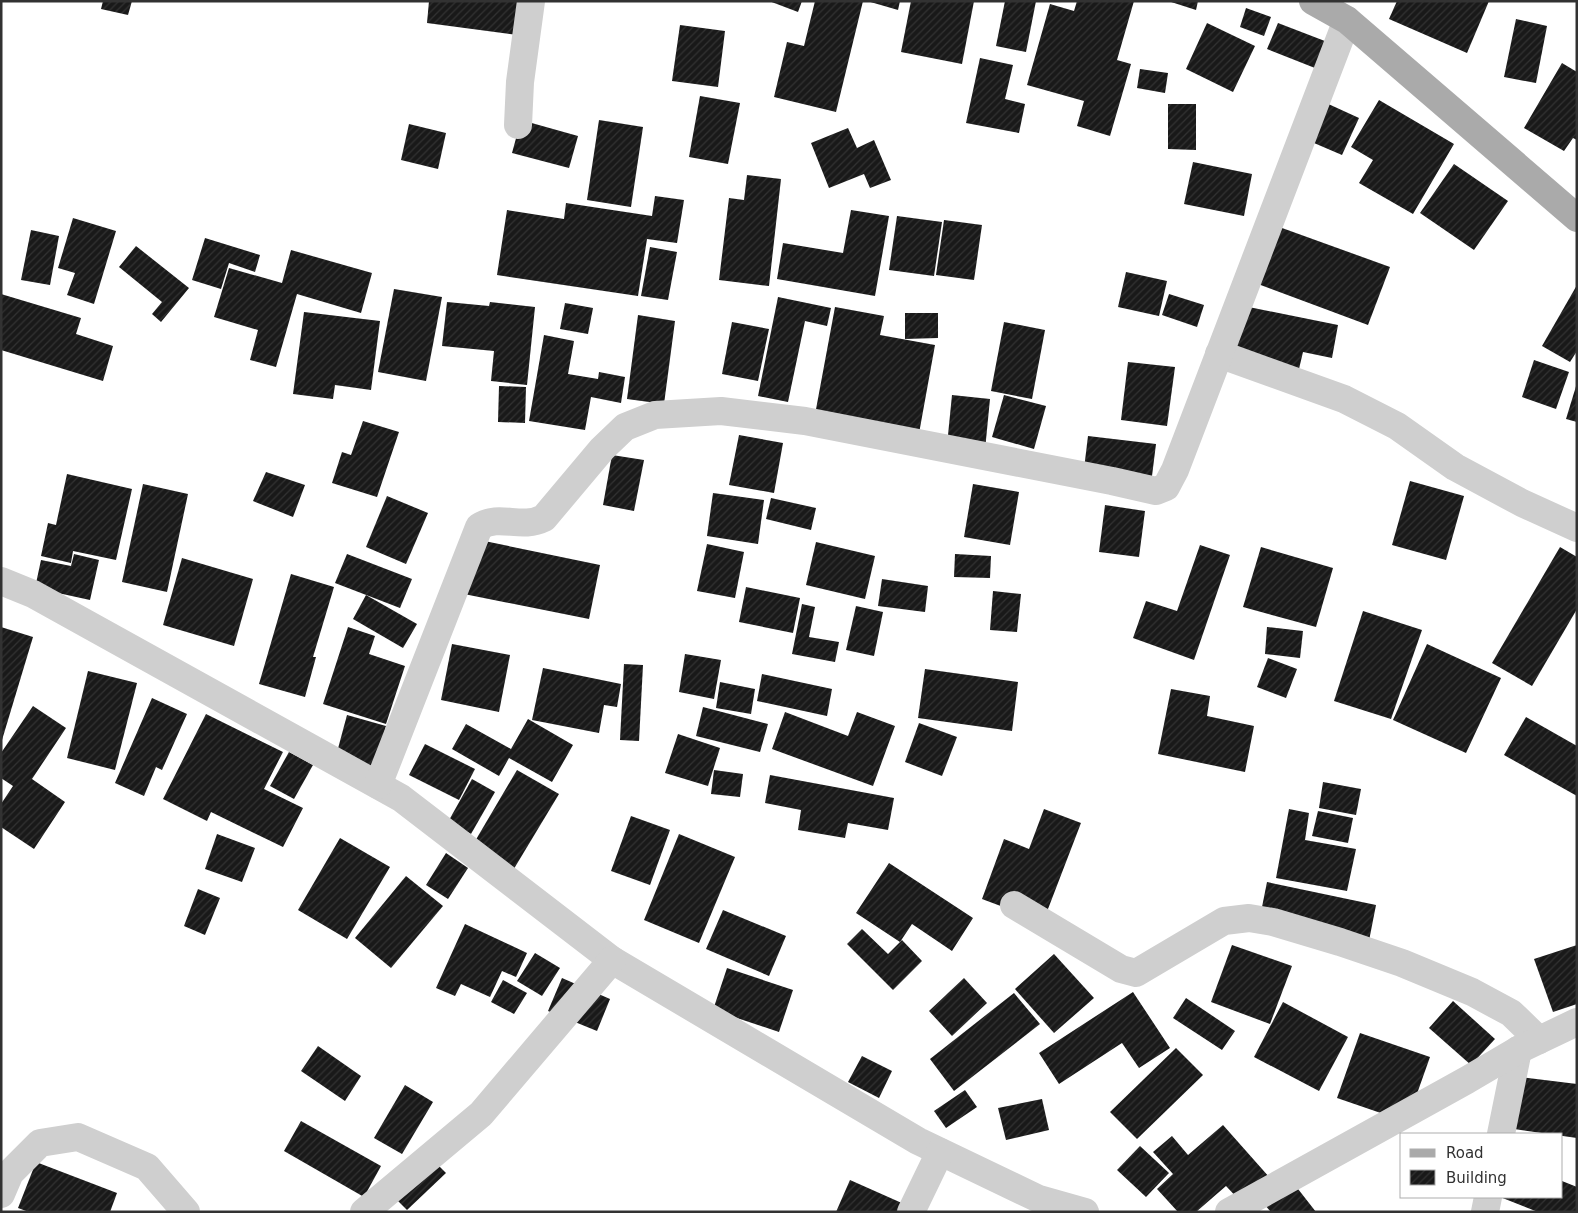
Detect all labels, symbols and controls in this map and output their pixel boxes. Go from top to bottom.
legend [1400,1133,1563,1198]
text: Road [1446,1144,1484,1162]
text: Building [1446,1169,1507,1187]

